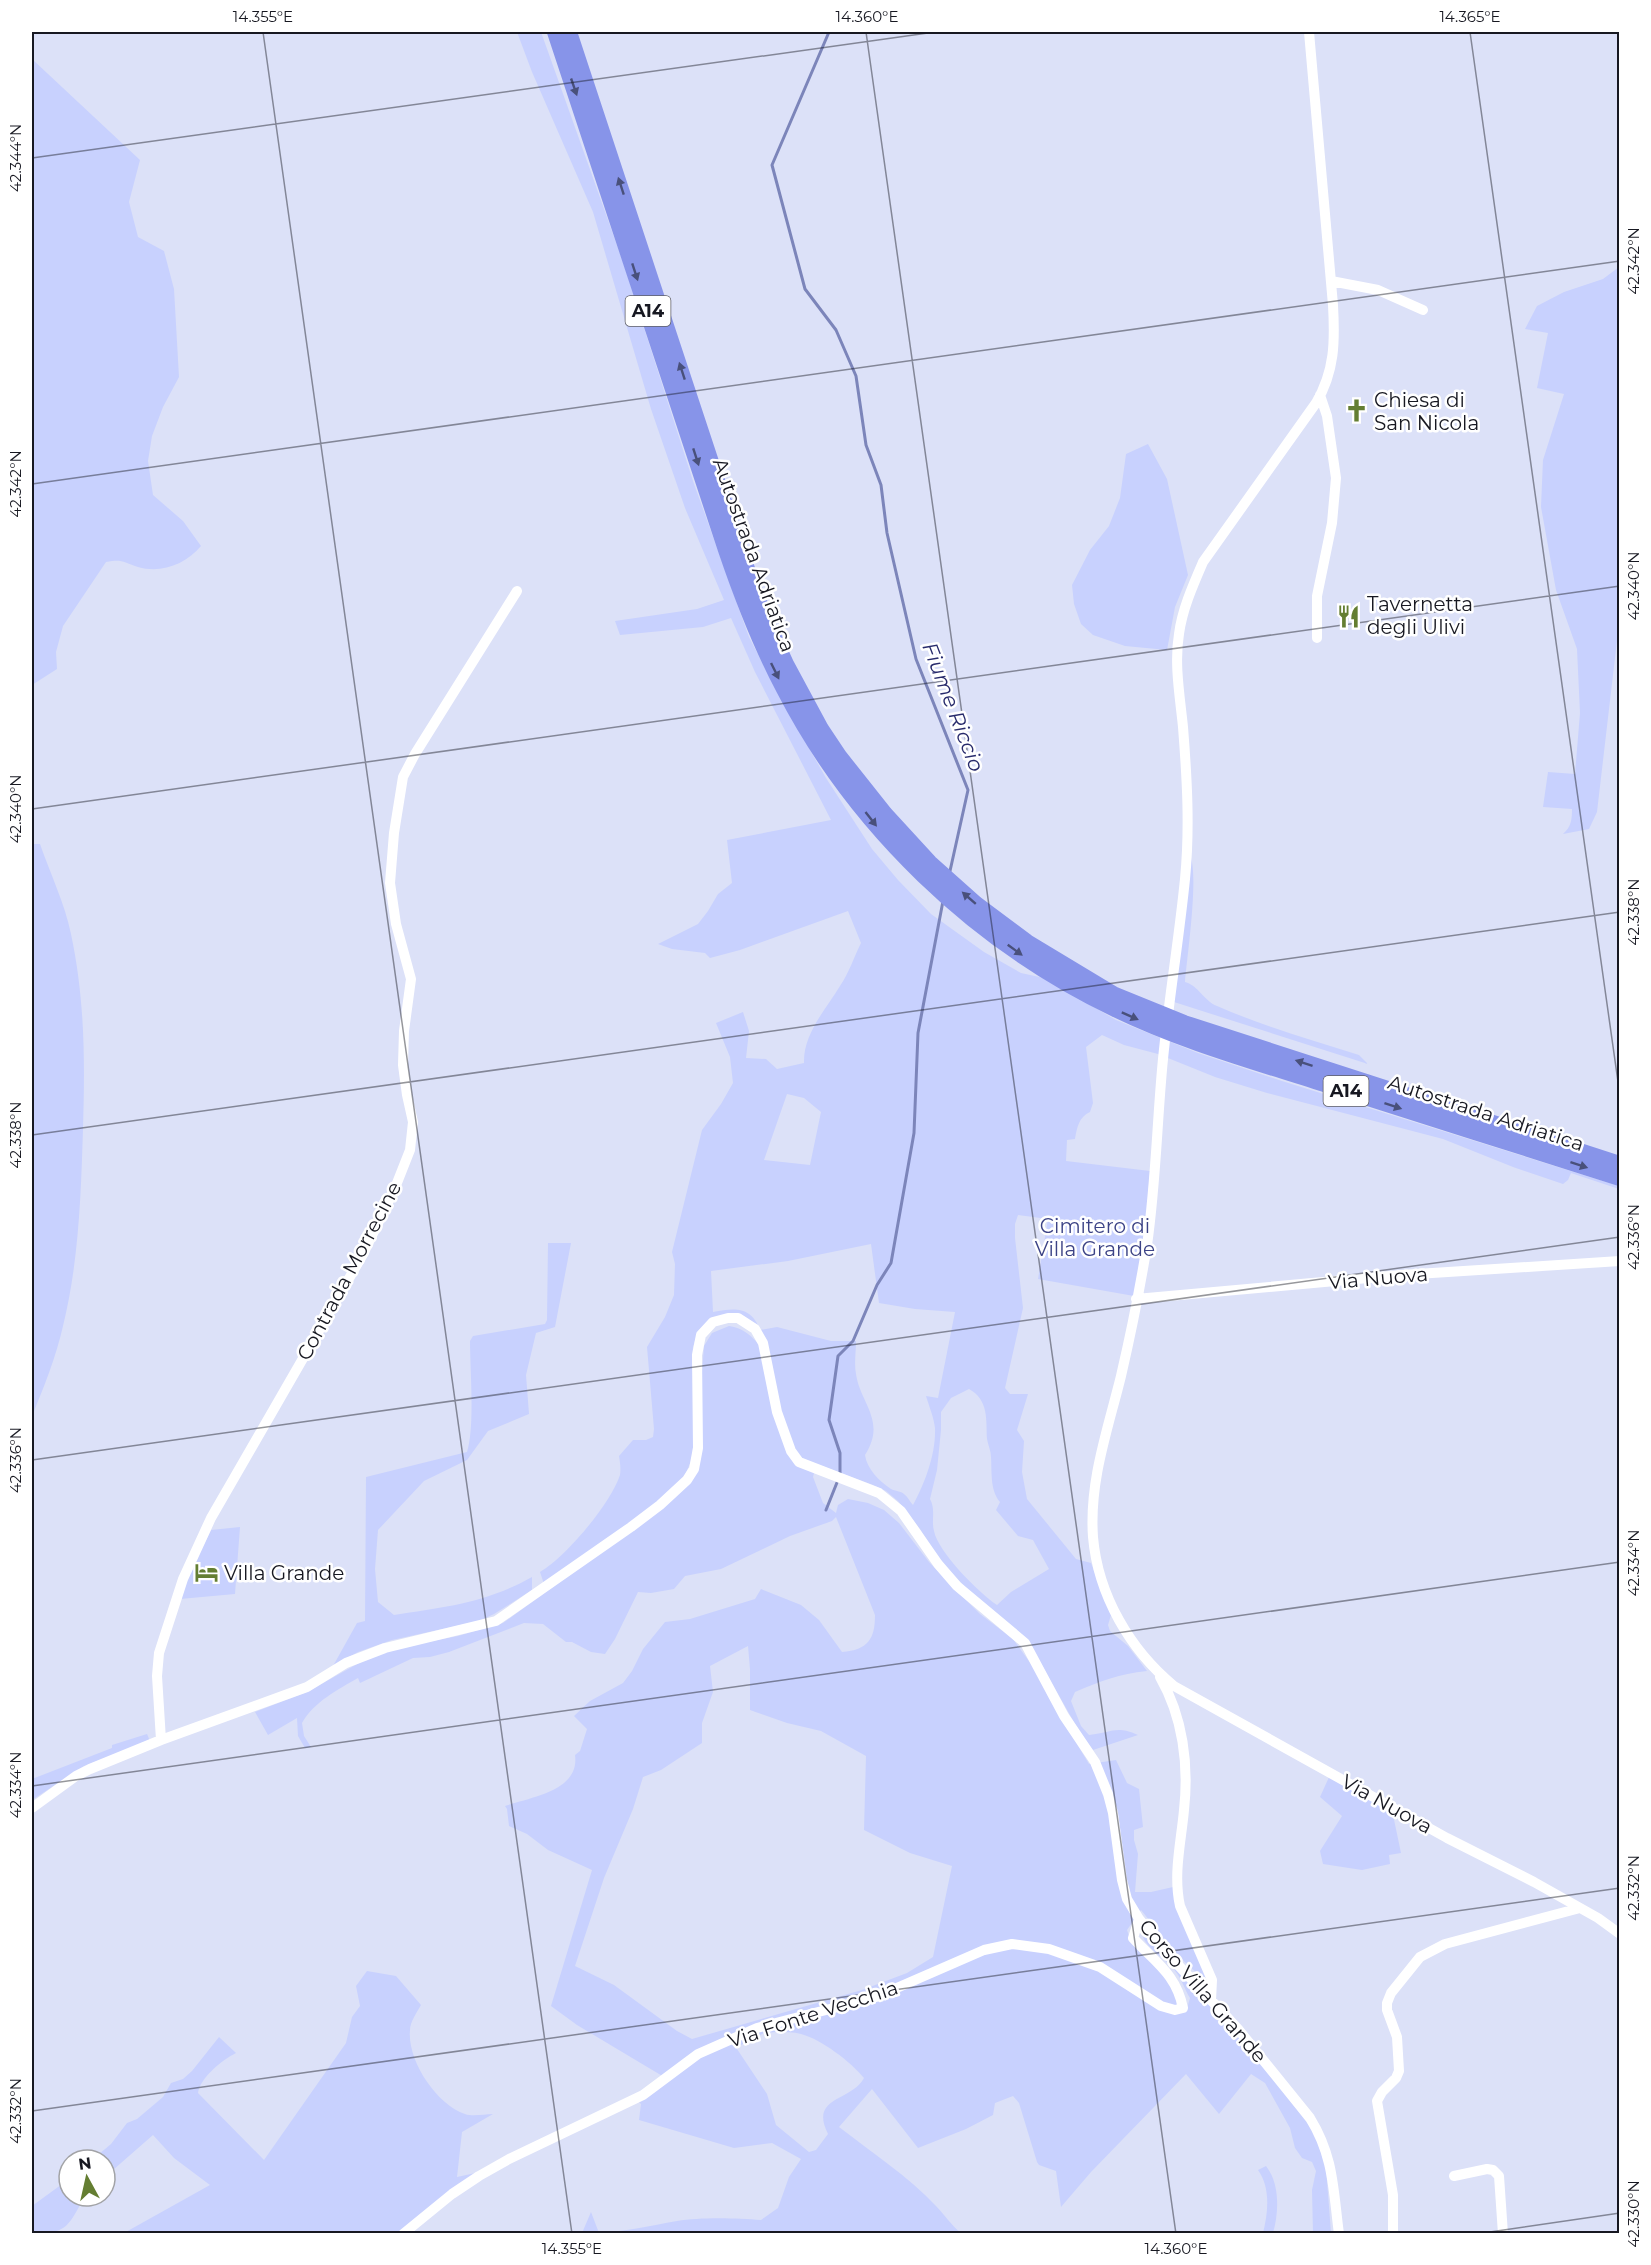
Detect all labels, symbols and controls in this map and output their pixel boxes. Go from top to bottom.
text: 14.355°E [233,7,293,26]
text: 14.360°E [836,7,898,26]
text: 14.365°E [1439,7,1501,26]
one-way arrow [570,78,580,96]
text: 42.344°N [6,124,25,192]
one-way arrow [616,177,625,195]
text: 42.342°N [1624,227,1643,295]
one-way arrow [631,263,640,281]
road number: A14 [626,296,670,326]
one-way arrow [676,362,686,380]
place label: Chiesa di San Nicola [1374,388,1479,435]
church icon: Chiesa di San Nicola [1343,398,1369,424]
one-way arrow [692,448,701,466]
text: 42.342°N [6,450,25,518]
street label: Autostrada Adriatica [708,455,800,655]
text: 42.340°N [1624,552,1643,620]
place label: Tavernetta degli Ulivi [1367,592,1473,639]
restaurant icon: Tavernetta degli Ulivi [1336,603,1362,629]
water label: Fiume Riccio [917,639,990,775]
one-way arrow [770,662,779,679]
text: 42.340°N [6,775,25,843]
one-way arrow [865,812,877,827]
text: 42.338°N [1624,879,1643,945]
one-way arrow [962,892,977,905]
one-way arrow [1008,944,1023,956]
one-way arrow [1121,1011,1139,1021]
one-way arrow [1295,1058,1313,1068]
street label: Autostrada Adriatica [1385,1070,1587,1156]
road number: A14 [1324,1076,1368,1106]
text: 42.338°N [6,1102,25,1168]
one-way arrow [1385,1102,1403,1111]
one-way arrow [1570,1161,1588,1170]
street label: Contrada Morrecine [292,1178,406,1364]
text: 42.336°N [1624,1204,1643,1270]
park label: Cimitero di Villa Grande [1035,1214,1155,1261]
street label: Via Nuova [1327,1262,1429,1294]
text: 42.336°N [6,1427,25,1493]
text: 42.334°N [1624,1530,1643,1596]
hotel icon: Villa Grande [193,1560,219,1586]
place label: Villa Grande [224,1561,344,1585]
text: 42.334°N [6,1752,25,1818]
street label: Via Nuova [1337,1769,1437,1839]
text: 42.332°N [1624,1855,1643,1921]
street label: Corso Villa Grande [1134,1914,1272,2068]
street label: Via Fonte Vecchia [725,1975,901,2053]
text: 42.332°N [6,2078,25,2144]
north arrow [57,2148,117,2208]
text: N [77,2153,93,2174]
text: 42.330°N [1624,2180,1643,2248]
text: 14.355°E [542,2239,602,2258]
text: 14.360°E [1145,2239,1207,2258]

